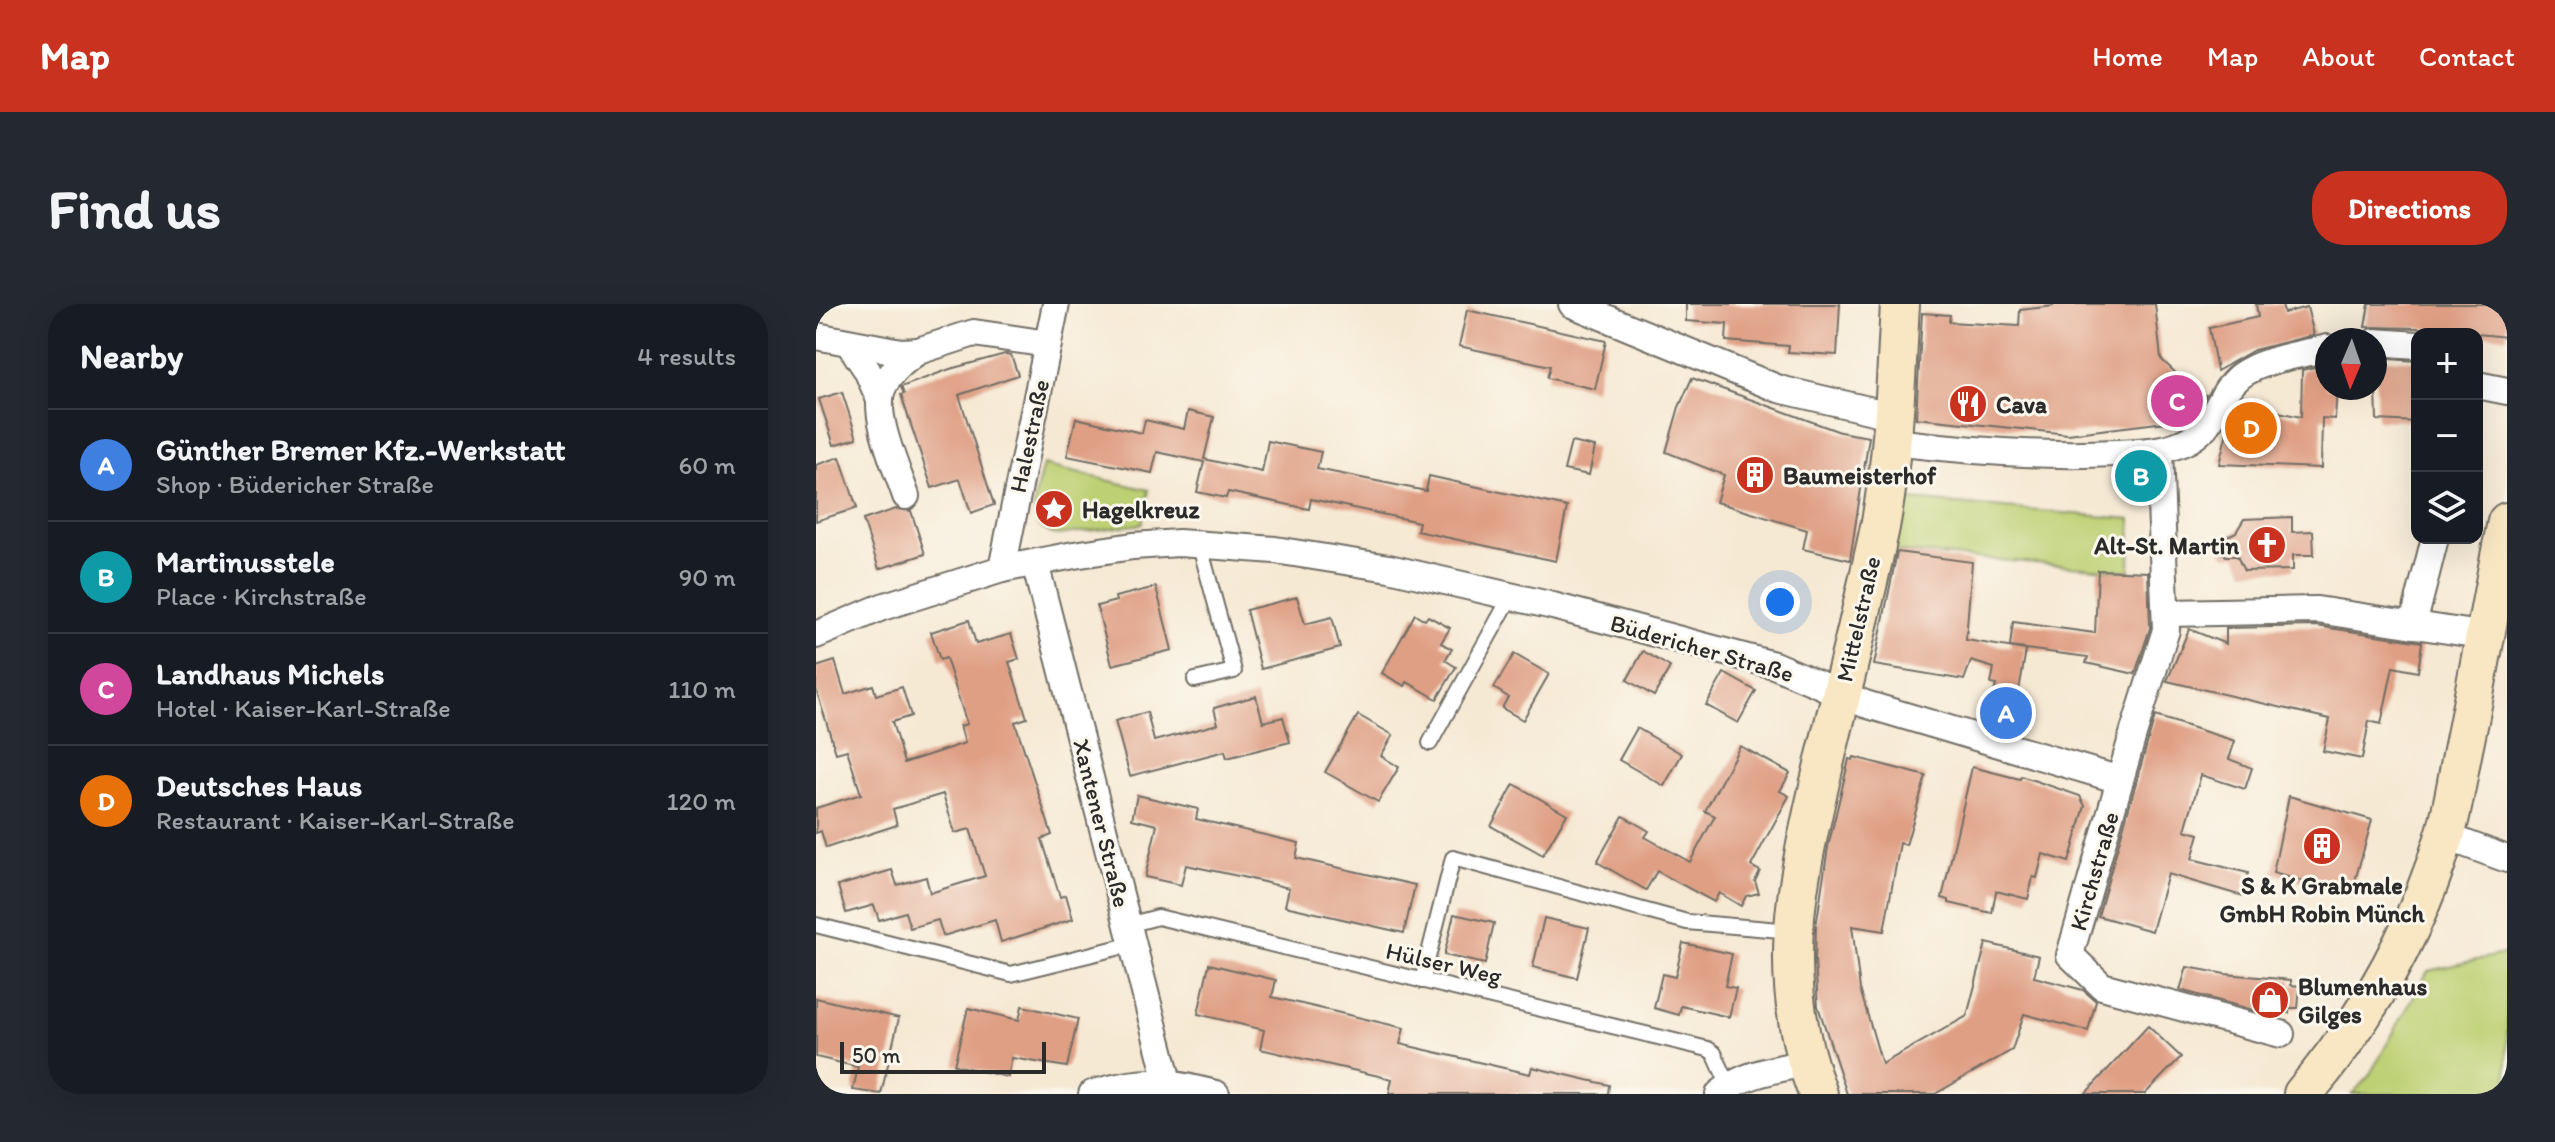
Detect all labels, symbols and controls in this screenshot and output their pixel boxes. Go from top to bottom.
text: Map [40,33,110,79]
text: Home [2092,39,2163,73]
text: Map [2207,39,2258,73]
text: About [2302,39,2375,73]
text: Contact [2419,39,2515,73]
button: Directions [2312,171,2507,245]
text: Find us [48,175,221,242]
north arrow [2315,328,2387,400]
map controls [2411,328,2483,544]
button: + [2411,328,2483,400]
text: Nearby [80,336,183,377]
text: 4 results [637,340,736,372]
pin: C [2151,371,2203,431]
street label: Halestraße [1003,377,1055,495]
restaurant icon: Cava [1947,383,1989,425]
place label: Cava [1996,390,2047,419]
pin: D [2225,398,2277,458]
button: − [2411,400,2483,472]
text: Günther Bremer Kfz.-Werkstatt [156,431,566,468]
pin: B [2115,446,2167,506]
text: A [98,449,114,481]
text: 60 m [679,449,736,481]
building icon: Baumeisterhof [1734,454,1776,496]
place label: Baumeisterhof [1783,461,1937,490]
text: Shop · Büdericher Straße [156,468,434,500]
button: layers [2411,472,2483,544]
place icon: Hagelkreuz [1033,488,1075,530]
place label: Hagelkreuz [1082,495,1200,525]
church icon: Alt-St. Martin [2246,524,2288,566]
place label: Alt-St. Martin [2093,531,2239,560]
text: Martinusstele [156,543,335,580]
street label: Mittelstraße [1829,553,1887,685]
text: B [98,561,114,593]
text: 90 m [679,561,736,593]
text: Place · Kirchstraße [156,580,367,612]
your location [1760,582,1800,622]
street label: Büdericher Straße [1607,608,1797,688]
text: Landhaus Michels [156,655,384,692]
text: C [98,673,114,705]
text: 110 m [668,673,736,705]
pin: A [1980,683,2032,743]
text: Hotel · Kaiser-Karl-Straße [156,692,451,724]
street label: Xantener Straße [1067,736,1137,910]
text: Deutsches Haus [156,767,362,804]
text: D [97,785,115,817]
text: 120 m [667,785,736,817]
text: Restaurant · Kaiser-Karl-Straße [156,804,515,836]
street label: Kirchstraße [2063,808,2125,934]
building icon: S & K Grabmale GmbH Robin Münch [2301,825,2343,867]
place label: S & K Grabmale GmbH Robin Münch [2219,871,2426,928]
street label: Hülser Weg [1383,936,1505,991]
place label: Blumenhaus Gilges [2298,972,2428,1030]
shop icon: Blumenhaus Gilges [2249,979,2291,1021]
scale bar [840,1038,1046,1074]
text: 50 m [852,1042,901,1069]

